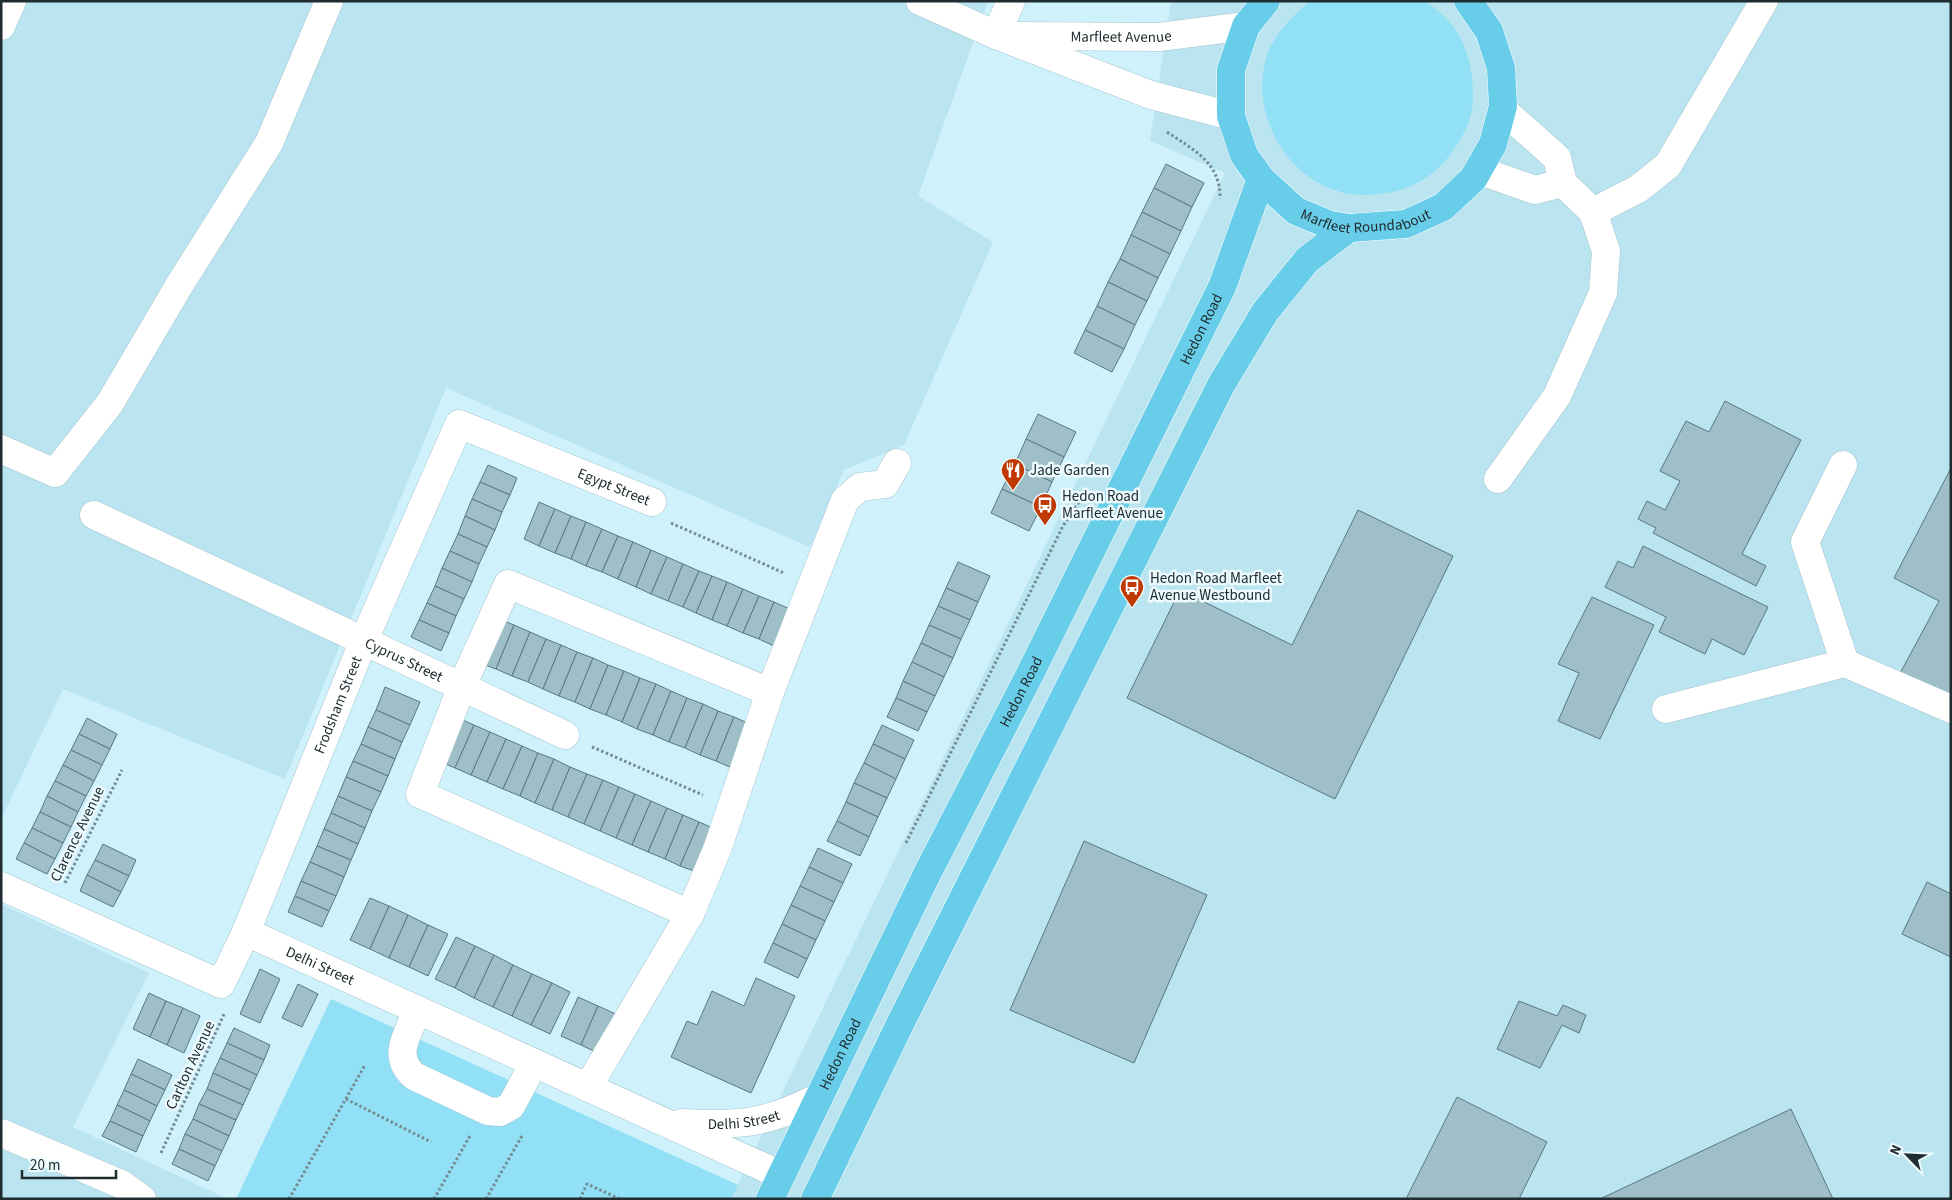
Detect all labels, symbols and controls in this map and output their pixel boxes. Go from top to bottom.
street label: Marfleet Avenue [1070,26,1173,48]
street label: Marfleet Roundabout [1299,201,1433,219]
text: Marfleet Roundabout [1297,204,1434,239]
street label: Hedon Road [1175,290,1228,368]
restaurant icon: Jade Garden [1000,457,1026,491]
place label: Jade Garden [1030,460,1109,481]
street label: Egypt Street [574,463,653,511]
place label: Hedon Road Marfleet Avenue [1062,486,1163,524]
bus stop icon: Hedon Road Marfleet Avenue [1032,492,1058,526]
place label: Hedon Road Marfleet Avenue Westbound [1150,568,1282,606]
bus stop icon: Hedon Road Marfleet Avenue Westbound [1119,574,1145,608]
street label: Cyprus Street [361,633,446,687]
street label: Frodsham Street [309,653,367,757]
street label: Hedon Road [994,653,1048,731]
street label: Clarence Avenue [45,783,110,885]
street label: Delhi Street [282,941,358,991]
street label: Hedon Road [814,1015,867,1094]
street label: Carlton Avenue [161,1017,220,1113]
street label: Delhi Street [708,1105,783,1135]
north arrow [1882,1130,1932,1180]
text: N [1885,1142,1907,1158]
scale bar [22,1148,116,1180]
text: 20 m [30,1155,60,1176]

